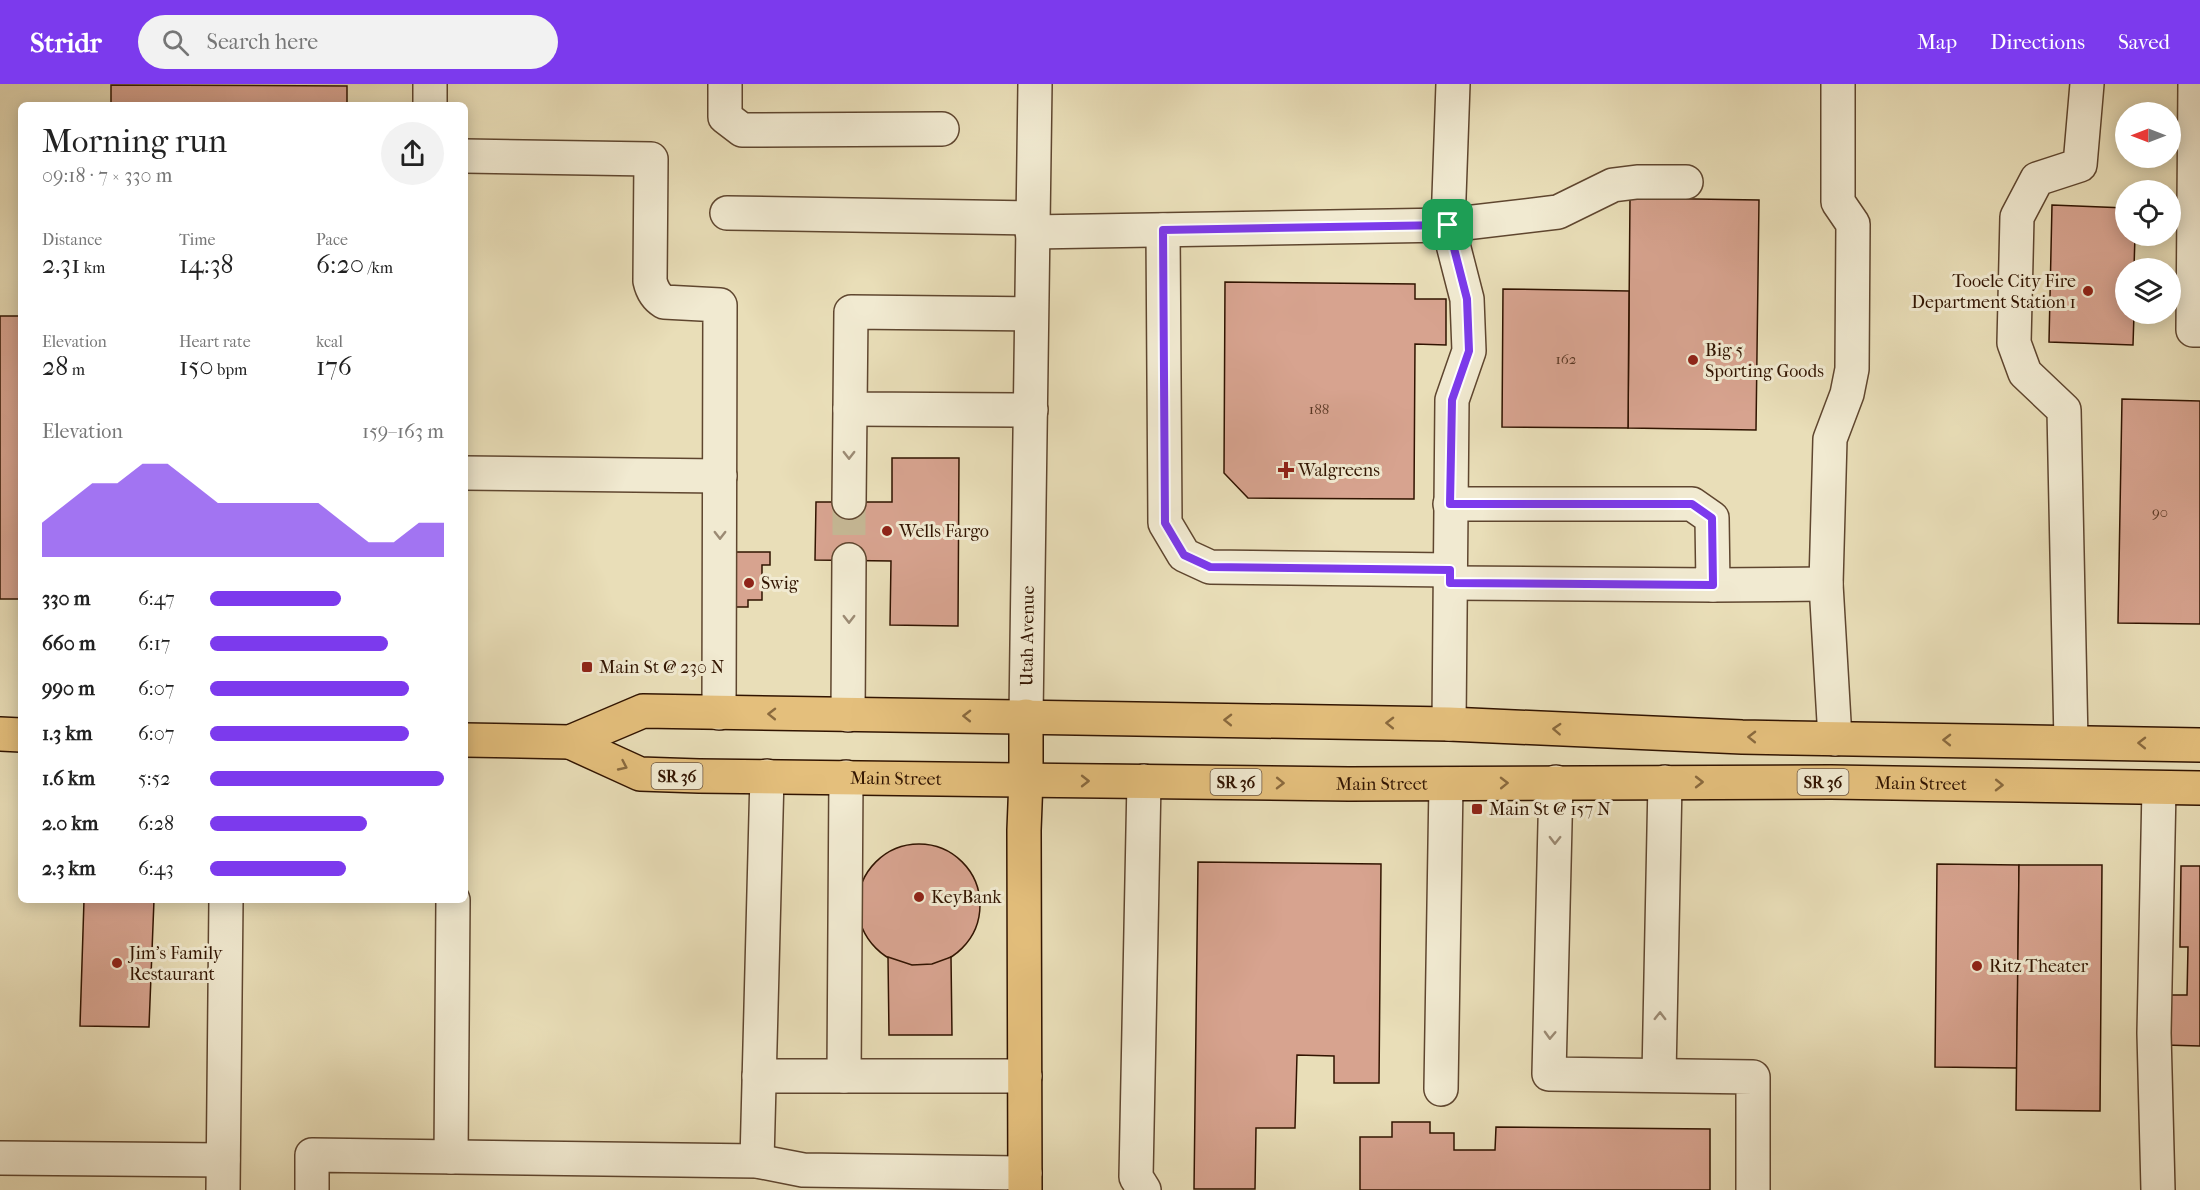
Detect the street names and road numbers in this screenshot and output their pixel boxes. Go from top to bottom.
street label: Utah Avenue [1016,585,1039,687]
road number: SR 36 [652,763,702,789]
street label: Main Street [850,768,943,790]
road number: SR 36 [1210,769,1262,795]
road number: SR 36 [1798,769,1848,795]
street label: Main Street [1875,773,1968,795]
street label: Main Street [1336,774,1429,795]

